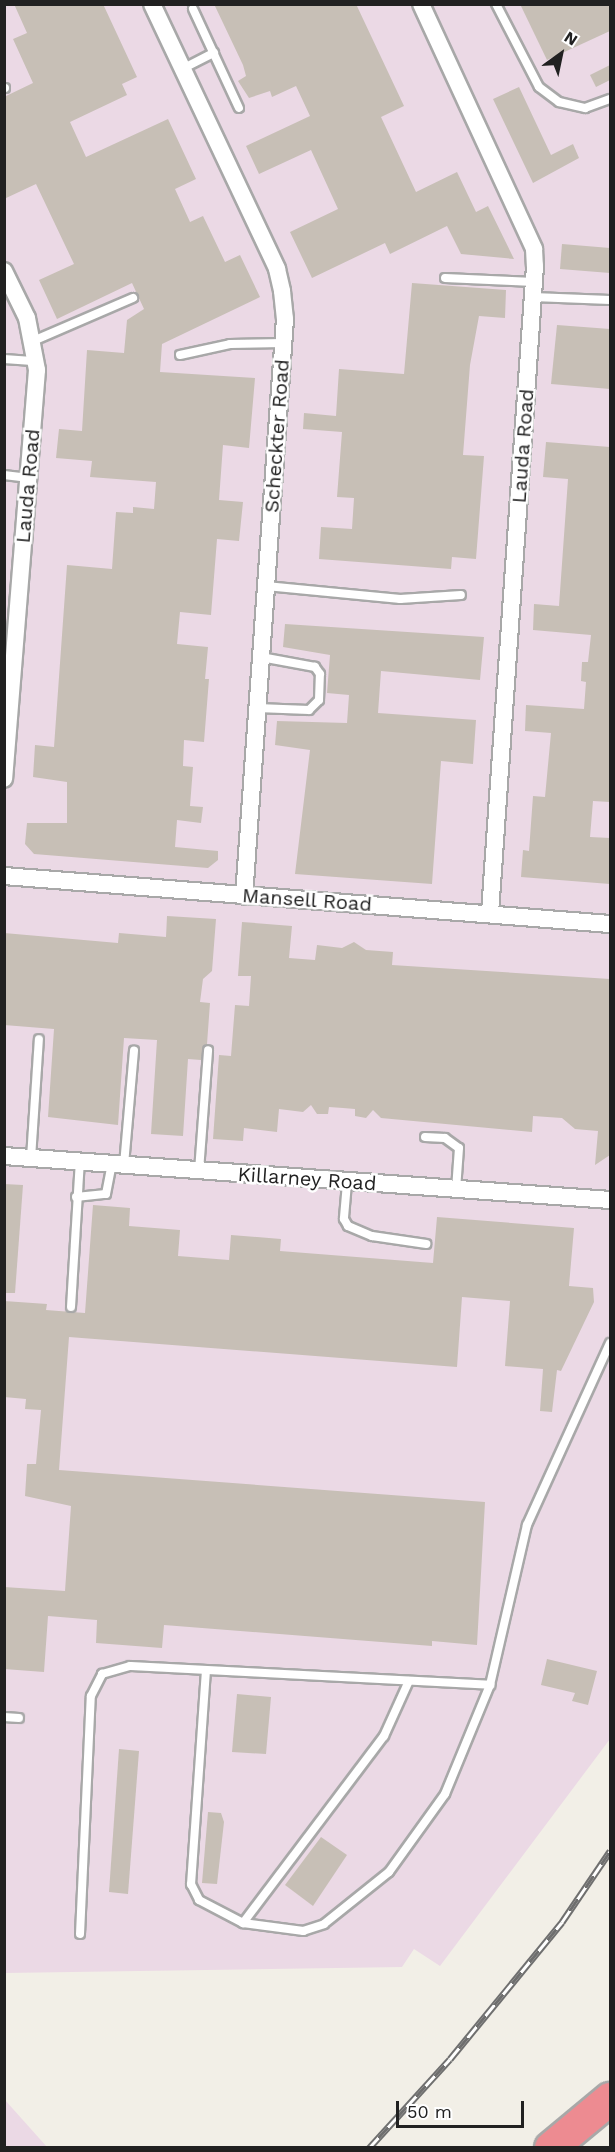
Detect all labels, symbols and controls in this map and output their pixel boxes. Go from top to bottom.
north arrow [531,24,591,84]
text: N [561,27,581,50]
street label: Scheckter Road [260,358,294,514]
street label: Lauda Road [507,388,539,504]
street label: Lauda Road [11,428,45,544]
street label: Mansell Road [241,883,373,917]
street label: Killarney Road [237,1162,377,1196]
scale bar [399,2089,526,2127]
text: 50 m [407,2101,452,2122]

